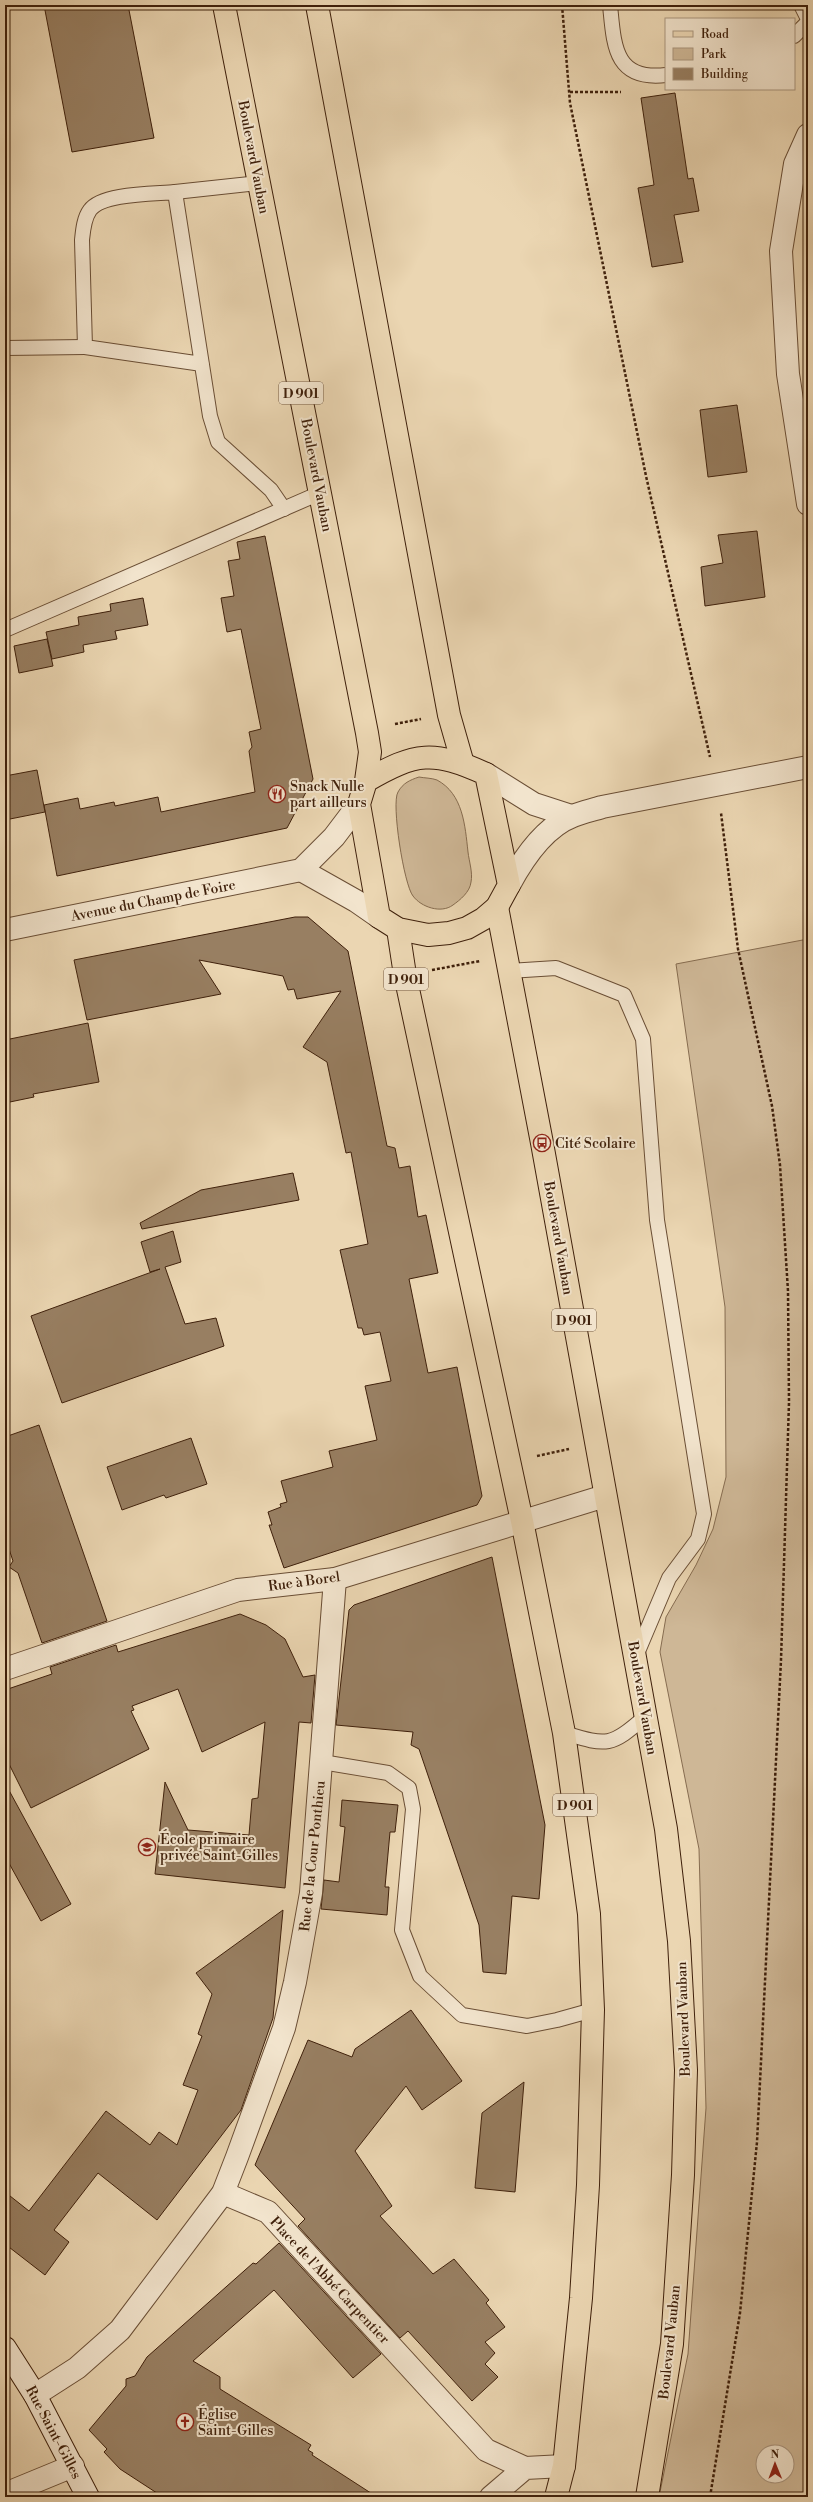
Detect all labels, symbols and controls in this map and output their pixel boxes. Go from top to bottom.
legend [665,18,795,90]
text: Road [701,27,729,42]
text: Park [701,47,727,62]
text: Building [700,67,749,82]
street label: Boulevard Vauban [233,98,273,216]
road number: D 901 [279,382,323,404]
street label: Boulevard Vauban [296,416,336,534]
place label: Snack Nulle part ailleurs [290,778,367,812]
restaurant icon: Snack Nulle part ailleurs [267,784,287,804]
street label: Avenue du Champ de Foire [68,876,237,926]
road number: D 901 [384,968,428,990]
bus stop icon: Cité Scolaire [532,1133,552,1153]
place label: Cité Scolaire [555,1135,636,1153]
street label: Boulevard Vauban [539,1179,577,1297]
road number: D 901 [552,1309,596,1331]
street label: Rue à Borel [267,1568,341,1596]
street label: Boulevard Vauban [623,1639,661,1757]
street label: Rue de la Cour Ponthieu [296,1780,330,1933]
road number: D 901 [553,1794,597,1816]
place label: École primaire privée Saint-Gilles [160,1829,278,1865]
school or university icon: École primaire privée Saint-Gilles [137,1837,157,1857]
street label: Boulevard Vauban [673,1961,695,2078]
street label: Place de l'Abbé Carpentier [266,2213,393,2348]
street label: Boulevard Vauban [655,2283,685,2401]
street label: Rue Saint-Gilles [21,2383,85,2482]
place label: Église Saint-Gilles [198,2404,273,2440]
church icon: Église Saint-Gilles [175,2412,195,2432]
north arrow [755,2444,795,2484]
text: N [770,2448,780,2462]

